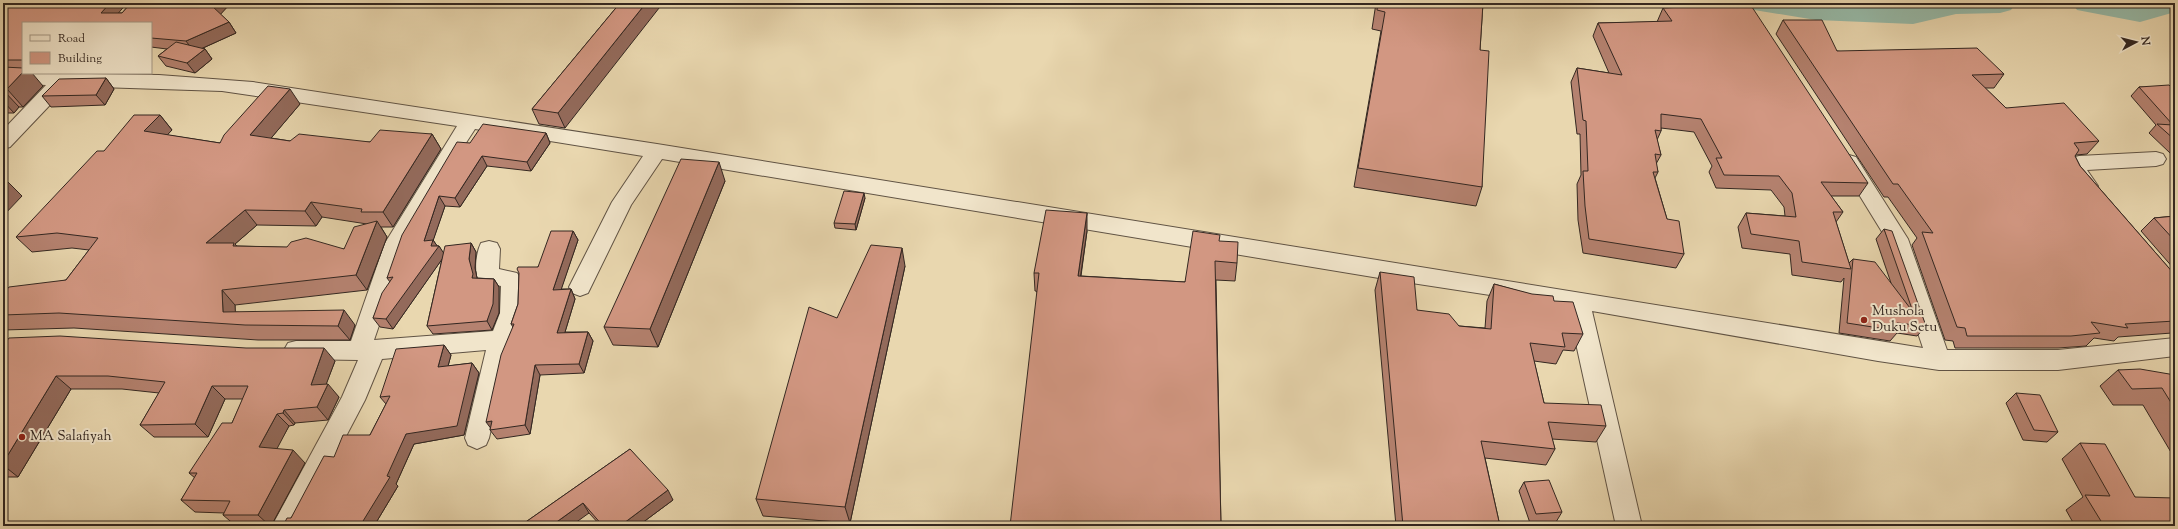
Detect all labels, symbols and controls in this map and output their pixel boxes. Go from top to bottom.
legend [22,22,152,74]
north arrow [2116,22,2156,62]
text: Road [58,30,85,48]
text: N [2136,35,2153,46]
text: Building [58,50,102,68]
place label: Mushola Duku Setu [1872,302,1937,338]
marker: Mushola Duku Setu [1859,315,1869,325]
place label: MA Salafiyah [30,427,112,447]
marker: MA Salafiyah [17,432,27,442]

